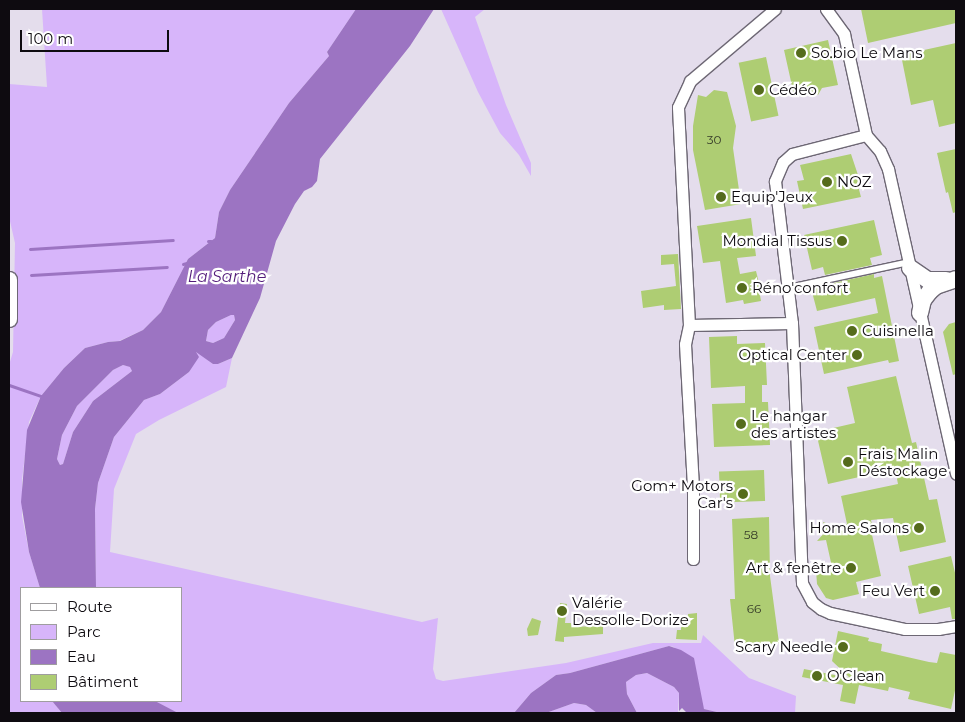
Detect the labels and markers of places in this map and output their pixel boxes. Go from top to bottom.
place label: So.bio Le Mans [811,44,922,62]
marker: So.bio Le Mans [795,47,807,59]
place label: Cédéo [769,81,817,99]
marker: Cédéo [753,84,765,96]
place label: NOZ [837,173,871,191]
marker: NOZ [821,176,833,188]
place label: Equip'Jeux [731,188,813,206]
marker: Equip'Jeux [715,191,727,203]
place label: Mondial Tissus [722,232,832,250]
marker: Mondial Tissus [836,235,848,247]
place label: Réno'confort [752,279,849,297]
marker: Réno'confort [736,282,748,294]
place label: Cuisinella [862,322,934,340]
marker: Cuisinella [846,325,858,337]
place label: Optical Center [738,346,847,364]
marker: Optical Center [851,349,863,361]
place label: Le hangar des artistes [751,406,836,441]
marker: Le hangar des artistes [735,418,747,430]
place label: Frais Malin Déstockage [858,444,947,479]
marker: Frais Malin Déstockage [842,456,854,468]
place label: Gom+ Motors Car's [631,476,733,511]
marker: Gom+ Motors Car's [737,488,749,500]
place label: Home Salons [810,519,909,537]
marker: Home Salons [913,522,925,534]
place label: Art & fenêtre [746,559,841,577]
marker: Art & fenêtre [845,562,857,574]
place label: Feu Vert [862,582,925,600]
marker: Feu Vert [929,585,941,597]
place label: Valérie Dessolle-Dorize [572,593,689,628]
marker: Valérie Dessolle-Dorize [556,605,568,617]
place label: Scary Needle [735,638,833,656]
marker: Scary Needle [837,641,849,653]
place label: O'Clean [827,667,885,685]
marker: O'Clean [811,670,823,682]

